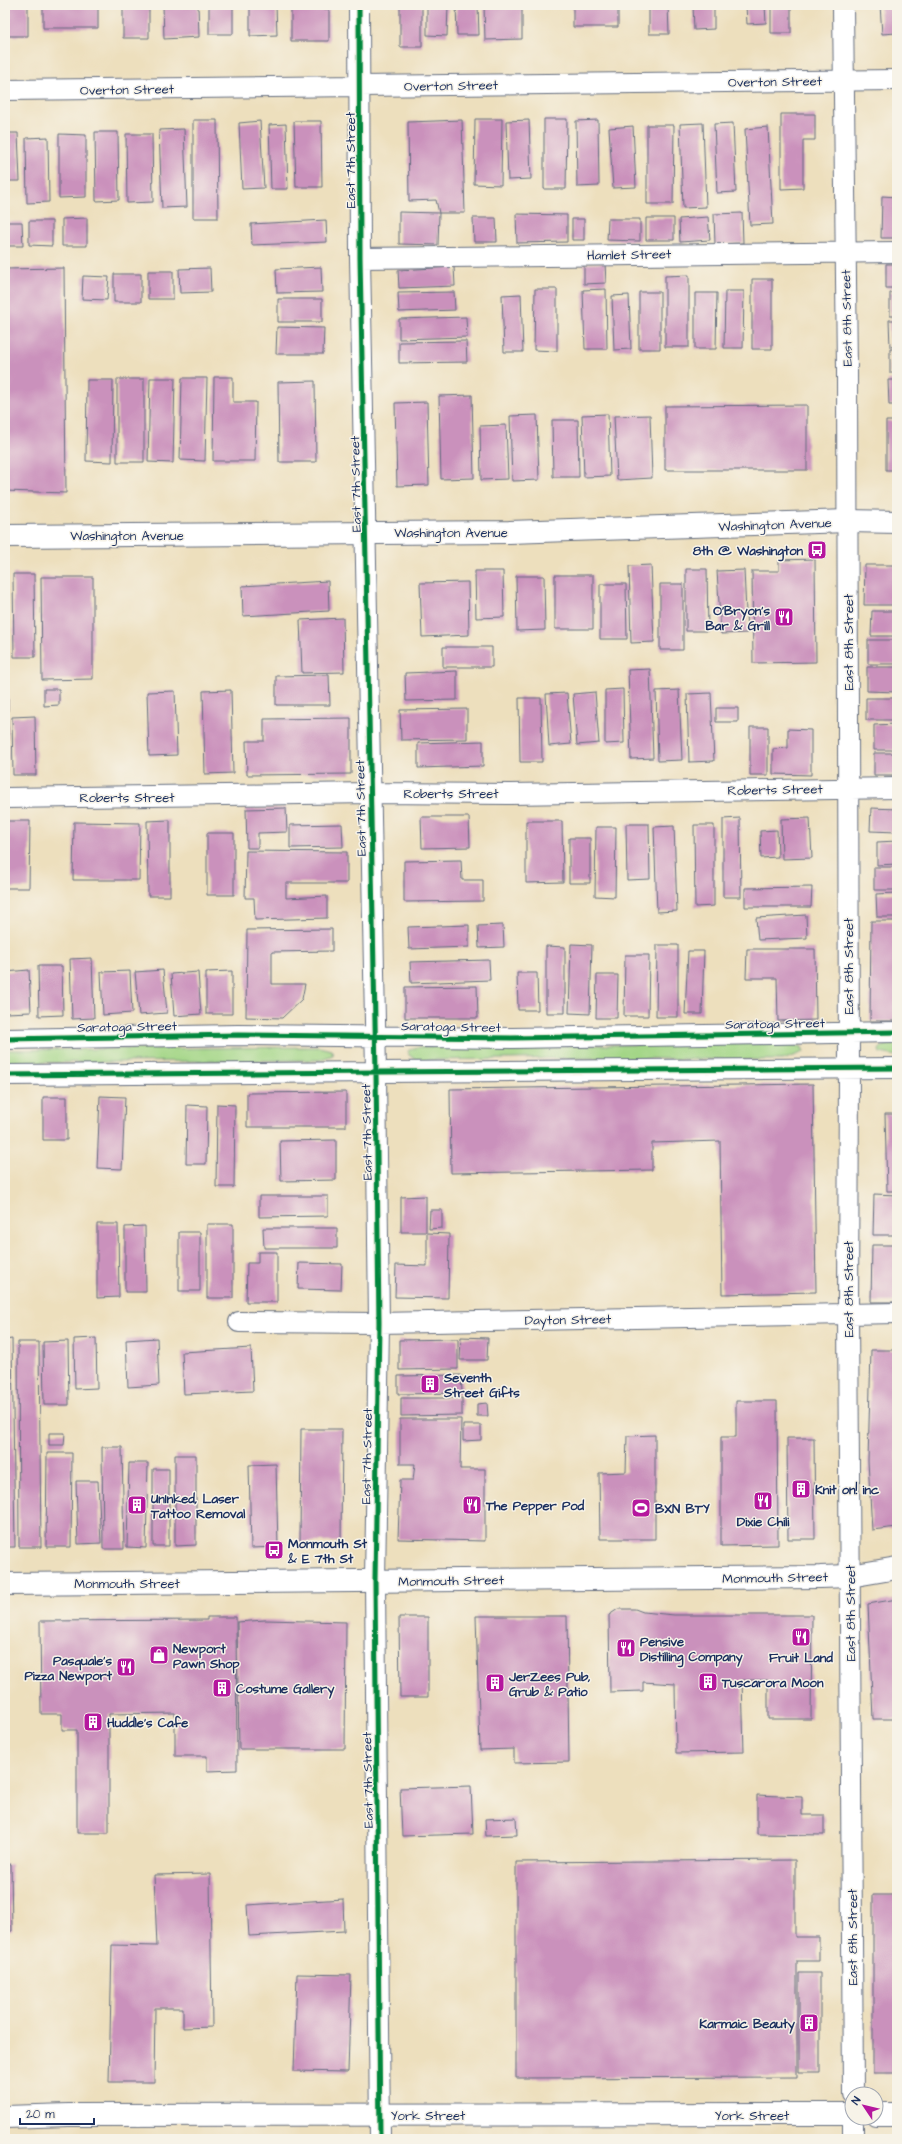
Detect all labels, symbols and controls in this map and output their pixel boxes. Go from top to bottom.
street label: Overton Street [728,72,823,92]
street label: Overton Street [404,76,499,96]
street label: Overton Street [80,80,175,100]
street label: East 7th Street [342,111,360,208]
street label: Hamlet Street [587,245,672,265]
street label: East 8th Street [837,269,857,366]
street label: East 7th Street [346,435,366,532]
street label: Washington Avenue [718,514,832,537]
street label: Washington Avenue [394,524,508,543]
street label: Washington Avenue [70,527,184,546]
bus stop icon: 8th @ Washington [806,539,828,561]
place label: 8th @ Washington [693,542,803,562]
street label: East 8th Street [840,593,858,690]
place label: O'Bryon's Bar & Grill [706,602,770,635]
restaurant icon: O'Bryon's Bar & Grill [773,606,795,628]
street label: East 7th Street [351,759,371,856]
street label: Roberts Street [727,780,823,800]
street label: Roberts Street [403,785,499,803]
street label: Roberts Street [79,789,175,807]
street label: East 8th Street [840,917,858,1014]
street label: Saratoga Street [725,1014,826,1035]
street label: Saratoga Street [77,1017,178,1038]
street label: Saratoga Street [401,1017,502,1038]
street label: East 7th Street [357,1083,377,1180]
street label: East 8th Street [840,1240,858,1337]
street label: Dayton Street [525,1310,612,1331]
place label: Seventh Street Gifts [443,1369,520,1402]
building icon: Seventh Street Gifts [419,1373,441,1395]
street label: East 7th Street [357,1407,377,1504]
building icon: Knit on! inc [790,1478,812,1500]
place label: Knit on! inc [815,1481,880,1499]
place label: UnInked, Laser Tattoo Removal [150,1490,245,1523]
restaurant icon: Dixie Chili [752,1490,774,1512]
building icon: UnInked, Laser Tattoo Removal [126,1494,148,1516]
restaurant icon: The Pepper Pod [461,1494,483,1516]
place label: The Pepper Pod [485,1497,585,1516]
sports icon: BXN BTY [630,1497,652,1519]
place label: BXN BTY [655,1500,711,1518]
place label: Dixie Chili [737,1513,790,1531]
place label: Monmouth St & E 7th St [287,1535,368,1568]
bus stop icon: Monmouth St & E 7th St [263,1539,285,1561]
street label: East 8th Street [842,1564,860,1661]
street label: Monmouth Street [722,1568,829,1588]
street label: Monmouth Street [398,1571,505,1591]
street label: Monmouth Street [74,1575,181,1593]
restaurant icon: Fruit Land [790,1626,812,1648]
place label: Pensive Distilling Company [640,1633,744,1668]
restaurant icon: Pensive Distilling Company [615,1637,637,1659]
place label: Newport Pawn Shop [173,1640,240,1674]
shop icon: Newport Pawn Shop [148,1644,170,1666]
place label: Fruit Land [769,1649,833,1667]
place label: Pasquale's Pizza Newport [24,1652,113,1686]
restaurant icon: Pasquale's Pizza Newport [115,1656,137,1678]
place label: JerZees Pub, Grub & Patio [508,1668,591,1701]
building icon: Tuscarora Moon [697,1671,719,1693]
building icon: JerZees Pub, Grub & Patio [484,1672,506,1694]
place label: Tuscarora Moon [721,1674,824,1692]
building icon: Costume Gallery [211,1677,233,1699]
place label: Costume Gallery [236,1680,335,1699]
building icon: Huddle's Cafe [82,1711,104,1733]
place label: Huddle's Cafe [107,1714,188,1732]
street label: East 7th Street [358,1731,378,1828]
street label: East 8th Street [844,1888,862,1985]
building icon: Karmaic Beauty [798,2012,820,2034]
place label: Karmaic Beauty [699,2015,796,2034]
north arrow [844,2086,884,2126]
text: N [848,2093,864,2108]
scale bar [20,2100,94,2126]
text: 20 m [26,2106,55,2123]
street label: York Street [391,2107,466,2125]
street label: York Street [715,2107,790,2125]

